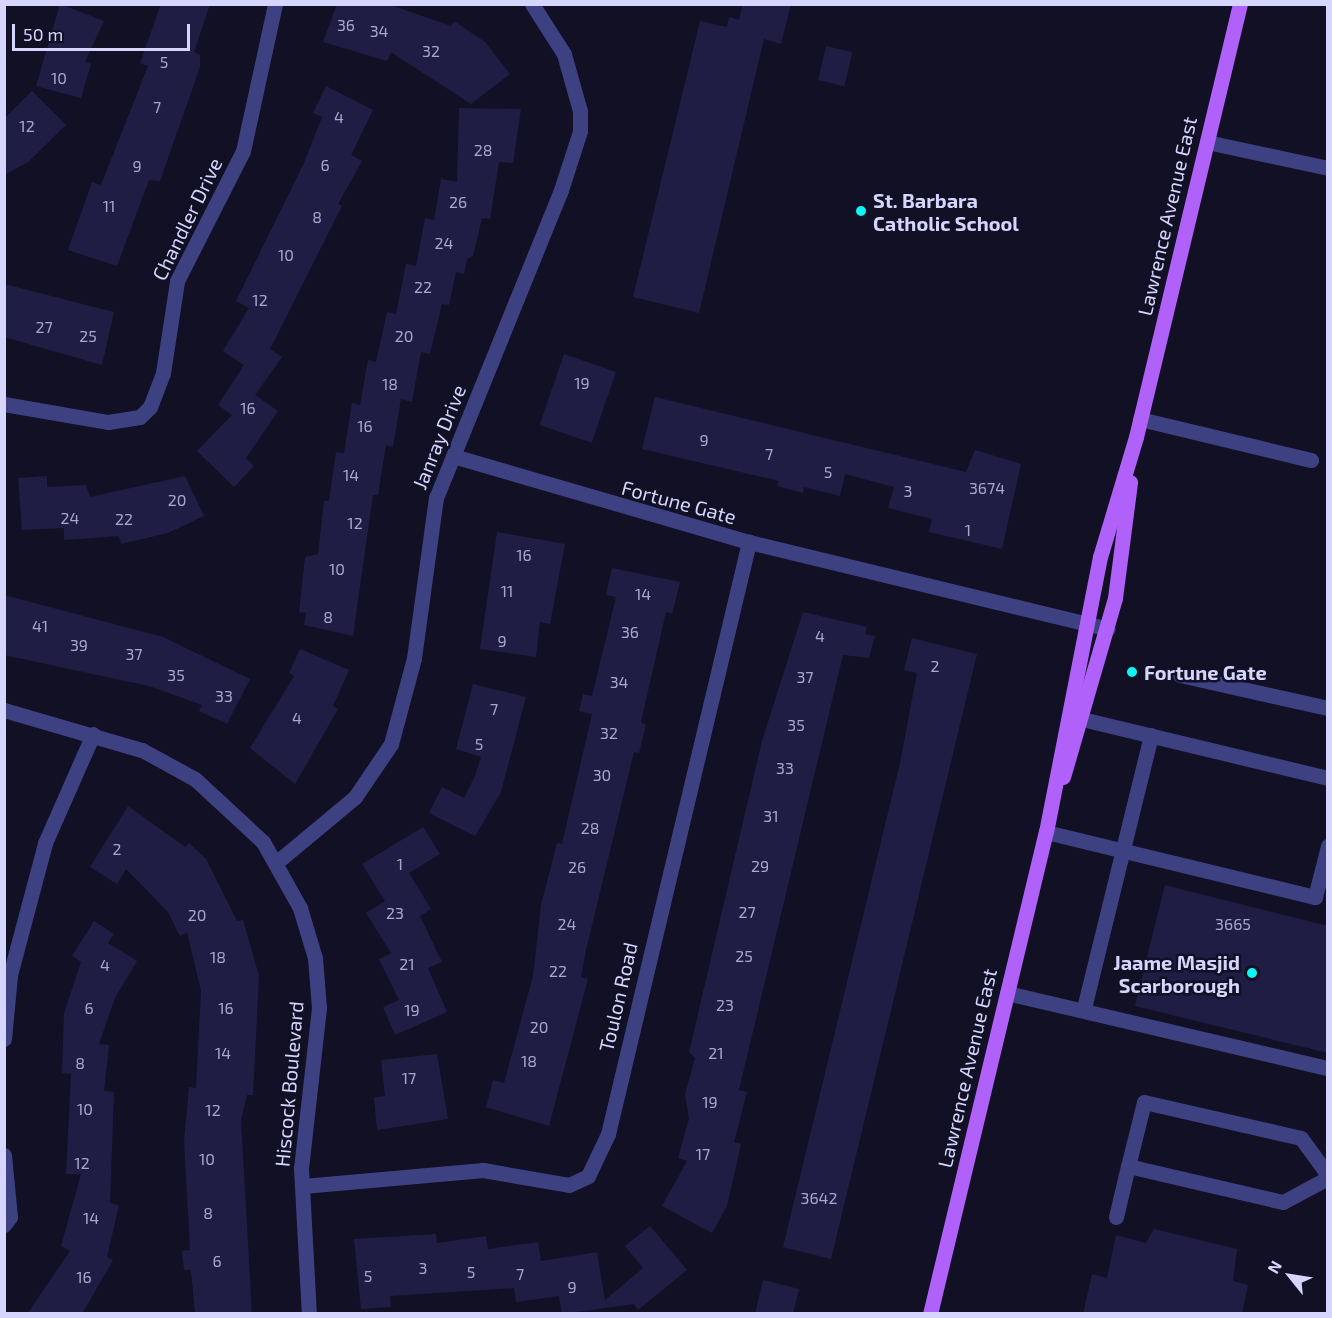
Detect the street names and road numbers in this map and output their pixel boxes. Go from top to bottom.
street label: Lawrence Avenue East [1132,114,1202,318]
street label: Chandler Drive [147,154,227,284]
street label: Janray Drive [407,381,471,493]
street label: Fortune Gate [619,475,739,529]
street label: Toulon Road [594,940,642,1054]
street label: Lawrence Avenue East [932,966,1002,1170]
street label: Hiscock Boulevard [270,1000,308,1168]

